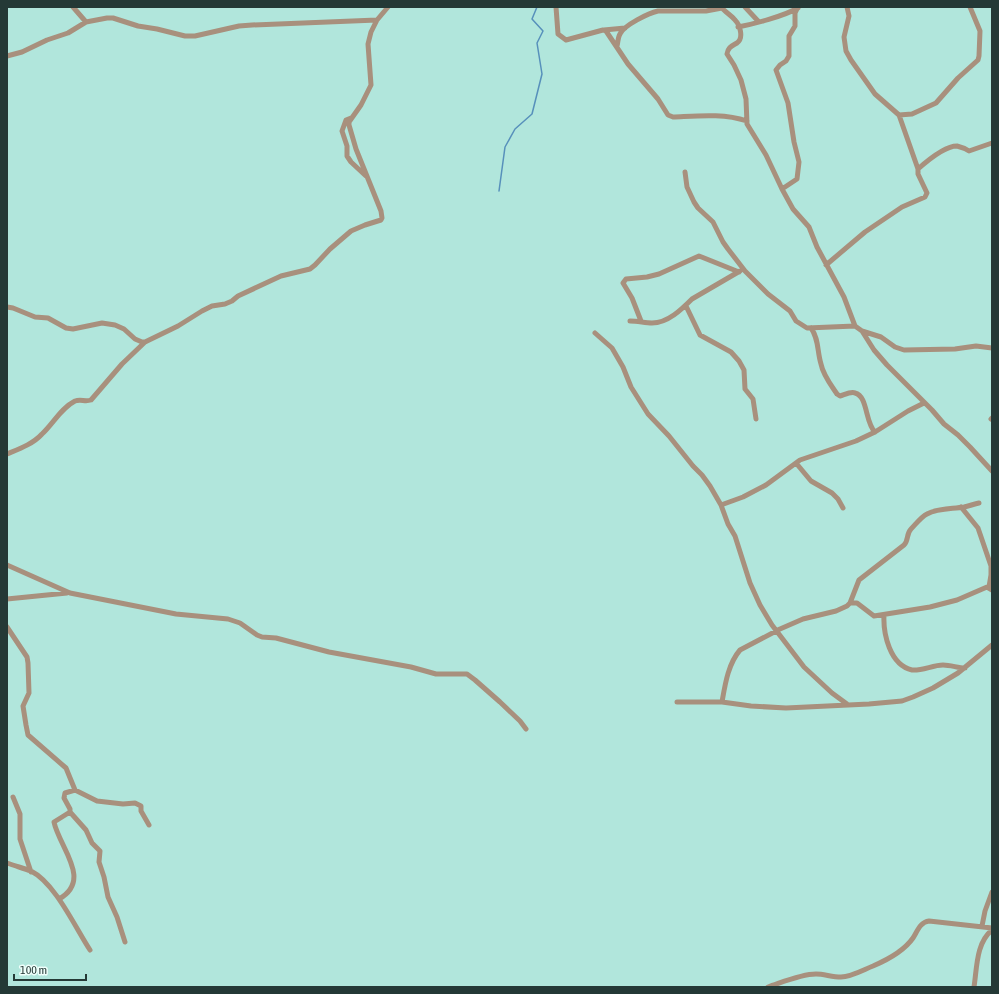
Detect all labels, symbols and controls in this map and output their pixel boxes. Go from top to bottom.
scale bar [14,956,86,982]
text: 100 m [20,963,47,977]

